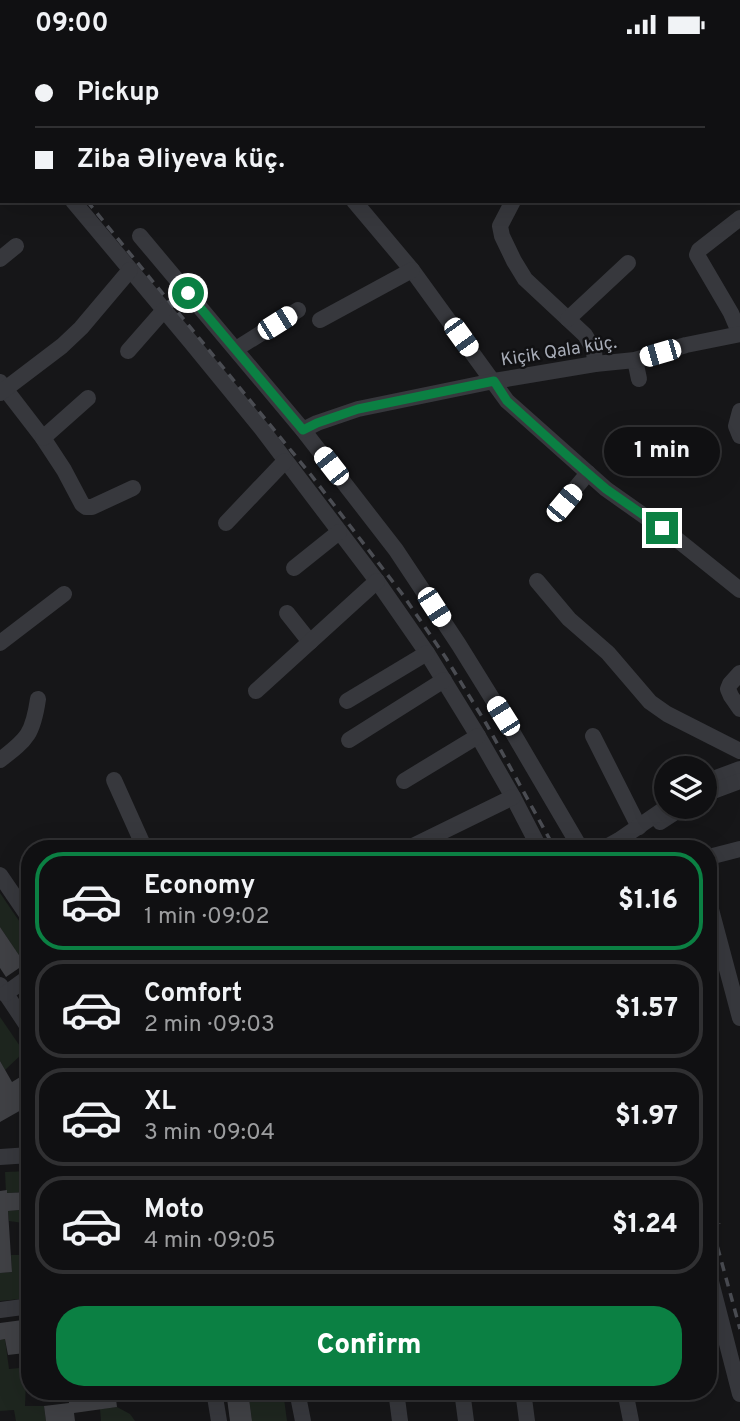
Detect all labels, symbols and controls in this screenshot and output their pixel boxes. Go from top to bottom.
text: 09:00 [35,8,109,41]
text: Pickup [77,77,160,110]
text: Ziba Əliyeva küç. [77,144,285,177]
route start [172,277,204,309]
car [254,303,301,343]
car [441,314,482,360]
street label: Kiçik Qala küç. [499,331,619,373]
car [637,337,684,369]
callout: 1 min [604,427,720,475]
text: 1 min [634,437,690,466]
car [310,443,353,489]
car [543,480,586,526]
route end [646,512,678,544]
car [414,584,455,630]
car [483,693,524,739]
map controls [654,756,717,819]
button: layers [654,756,717,819]
icon: car [60,870,123,933]
text: Economy [144,870,255,903]
text: $1.16 [618,885,678,918]
text: 1 min · 09:02 [144,903,270,932]
icon: car [60,978,123,1041]
text: Comfort [144,978,242,1011]
text: $1.57 [615,993,678,1026]
text: 2 min · 09:03 [144,1011,275,1040]
icon: car [60,1086,123,1149]
text: XL [144,1086,176,1119]
text: $1.97 [615,1101,678,1134]
text: 3 min · 09:04 [144,1119,275,1148]
icon: car [60,1194,123,1257]
text: Moto [144,1194,204,1227]
text: $1.24 [612,1209,678,1242]
text: 4 min · 09:05 [144,1227,276,1256]
button: Confirm [56,1306,682,1386]

